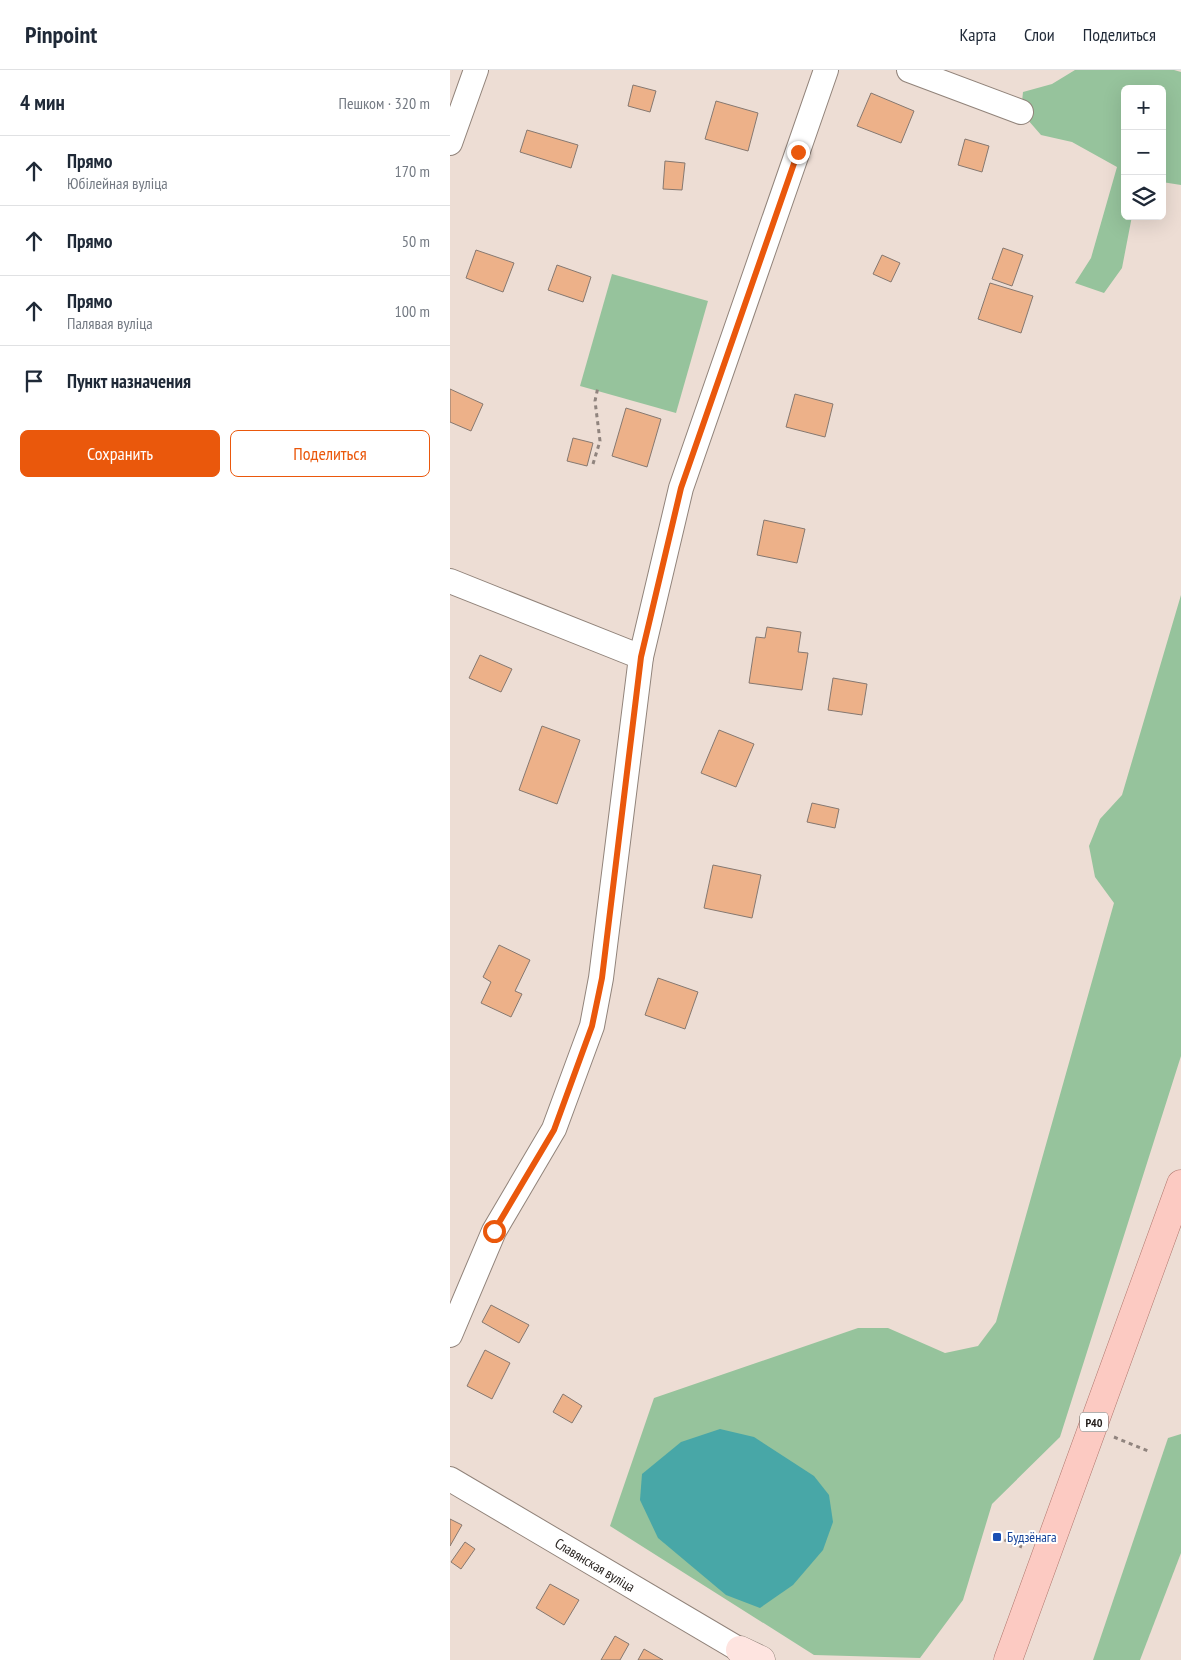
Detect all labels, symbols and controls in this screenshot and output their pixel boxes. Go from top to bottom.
text: Pinpoint [25,19,97,50]
text: Карта [959,23,996,46]
text: Слои [1024,23,1055,46]
text: Поделиться [1083,23,1156,46]
map controls [1121,85,1166,220]
button: + [1121,85,1166,130]
text: 4 мин [20,89,65,116]
text: Пешком · 320 m [339,93,430,113]
button: − [1121,130,1166,175]
route end [787,141,810,164]
text: Прямо [67,149,112,173]
icon: ahead [20,157,48,185]
text: 170 m [395,161,430,181]
text: Юбілейная вуліца [67,173,168,193]
button: layers [1121,175,1166,220]
icon: ahead [20,227,48,255]
text: Прямо [67,229,112,253]
text: 50 m [402,231,430,251]
text: Прямо [67,289,112,313]
icon: ahead [20,297,48,325]
text: 100 m [395,301,430,321]
text: Палявая вуліца [67,313,153,333]
icon: arrive [20,367,48,395]
text: Пункт назначения [67,369,191,393]
button: Сохранить [20,430,220,477]
button: Поделиться [230,430,430,477]
route start [483,1220,506,1243]
road number: Р40 [1080,1412,1108,1431]
place label: Будзёнага [1007,1528,1057,1546]
marker: Будзёнага [991,1531,1003,1543]
street label: Славянская вуліца [552,1534,638,1596]

